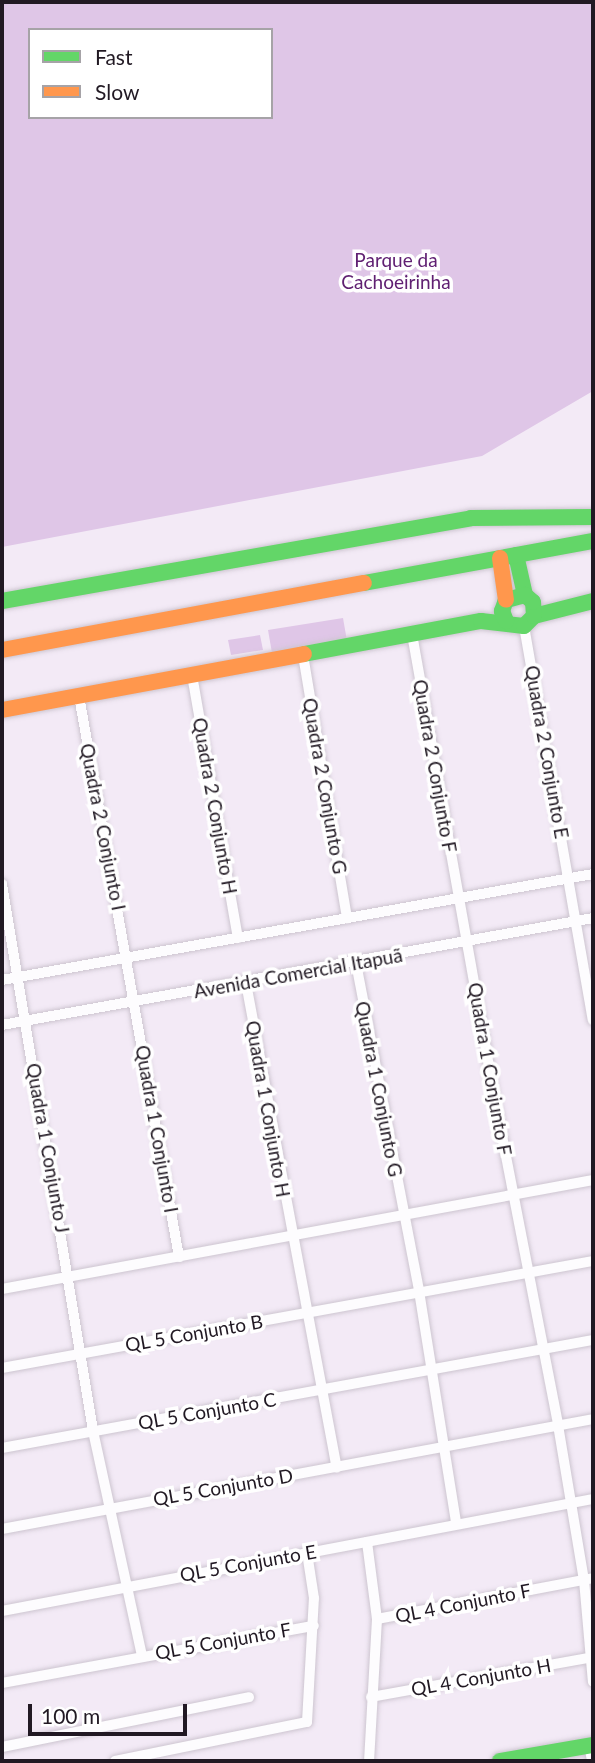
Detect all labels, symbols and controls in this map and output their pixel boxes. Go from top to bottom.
legend [28,28,273,119]
text: Fast [95,44,132,69]
text: Slow [95,79,139,104]
park label: Parque da Cachoeirinha [341,249,451,293]
street label: Quadra 2 Conjunto E [521,664,573,840]
street label: Quadra 2 Conjunto F [409,678,461,854]
street label: Quadra 2 Conjunto G [298,696,352,876]
street label: Quadra 2 Conjunto H [188,716,242,896]
street label: Quadra 2 Conjunto I [76,741,130,913]
street label: Avenida Comercial Itapuã [192,943,404,1003]
street label: Quadra 1 Conjunto F [464,981,516,1157]
street label: Quadra 1 Conjunto G [351,999,407,1179]
street label: Quadra 1 Conjunto H [241,1019,295,1199]
street label: Quadra 1 Conjunto I [131,1043,183,1215]
street label: Quadra 1 Conjunto J [22,1061,74,1235]
street label: QL 5 Conjunto B [123,1310,265,1356]
street label: QL 5 Conjunto C [136,1388,278,1434]
street label: QL 5 Conjunto D [151,1463,295,1511]
street label: QL 5 Conjunto E [178,1540,318,1586]
street label: QL 4 Conjunto F [393,1579,533,1627]
street label: QL 5 Conjunto F [153,1618,293,1664]
street label: QL 4 Conjunto H [409,1653,553,1701]
scale bar [32,1690,191,1734]
text: 100 m [41,1703,100,1728]

